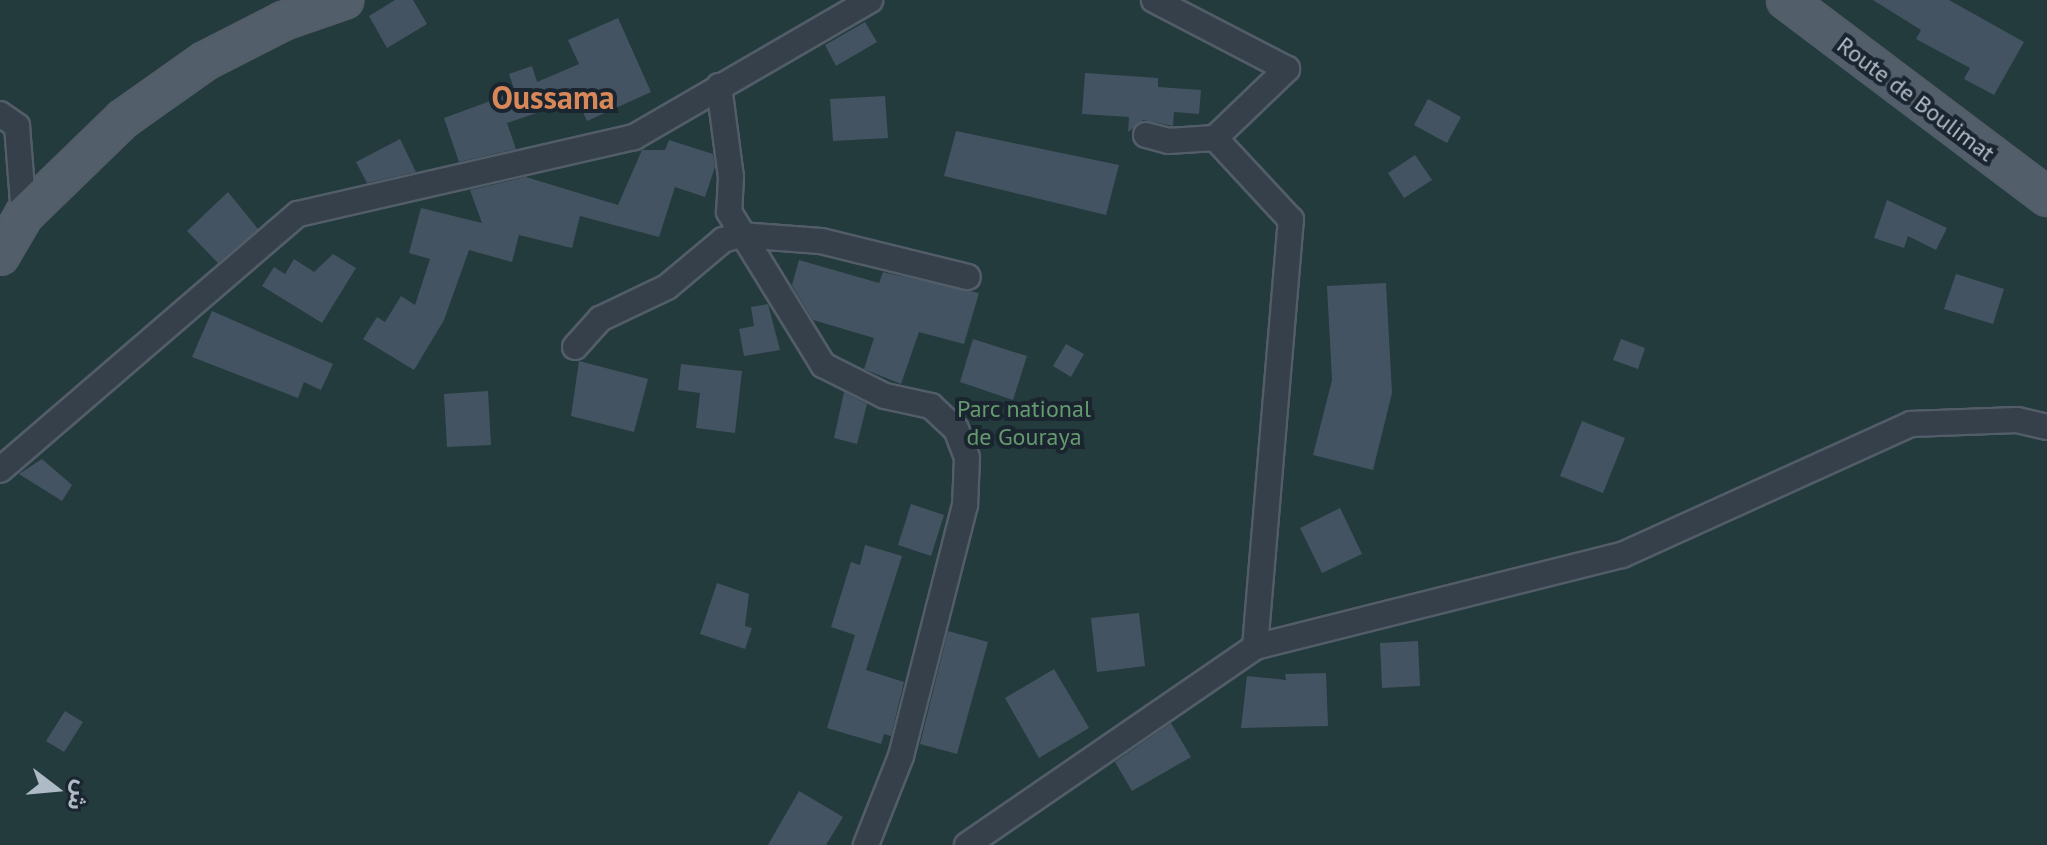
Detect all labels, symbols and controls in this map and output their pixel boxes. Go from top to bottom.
street label: Route de Boulimat [1832,30,2000,168]
district label: Oussama [491,78,615,116]
park label: Parc national de Gouraya [957,395,1091,451]
north arrow [16,749,96,829]
text: ش [61,777,97,814]

